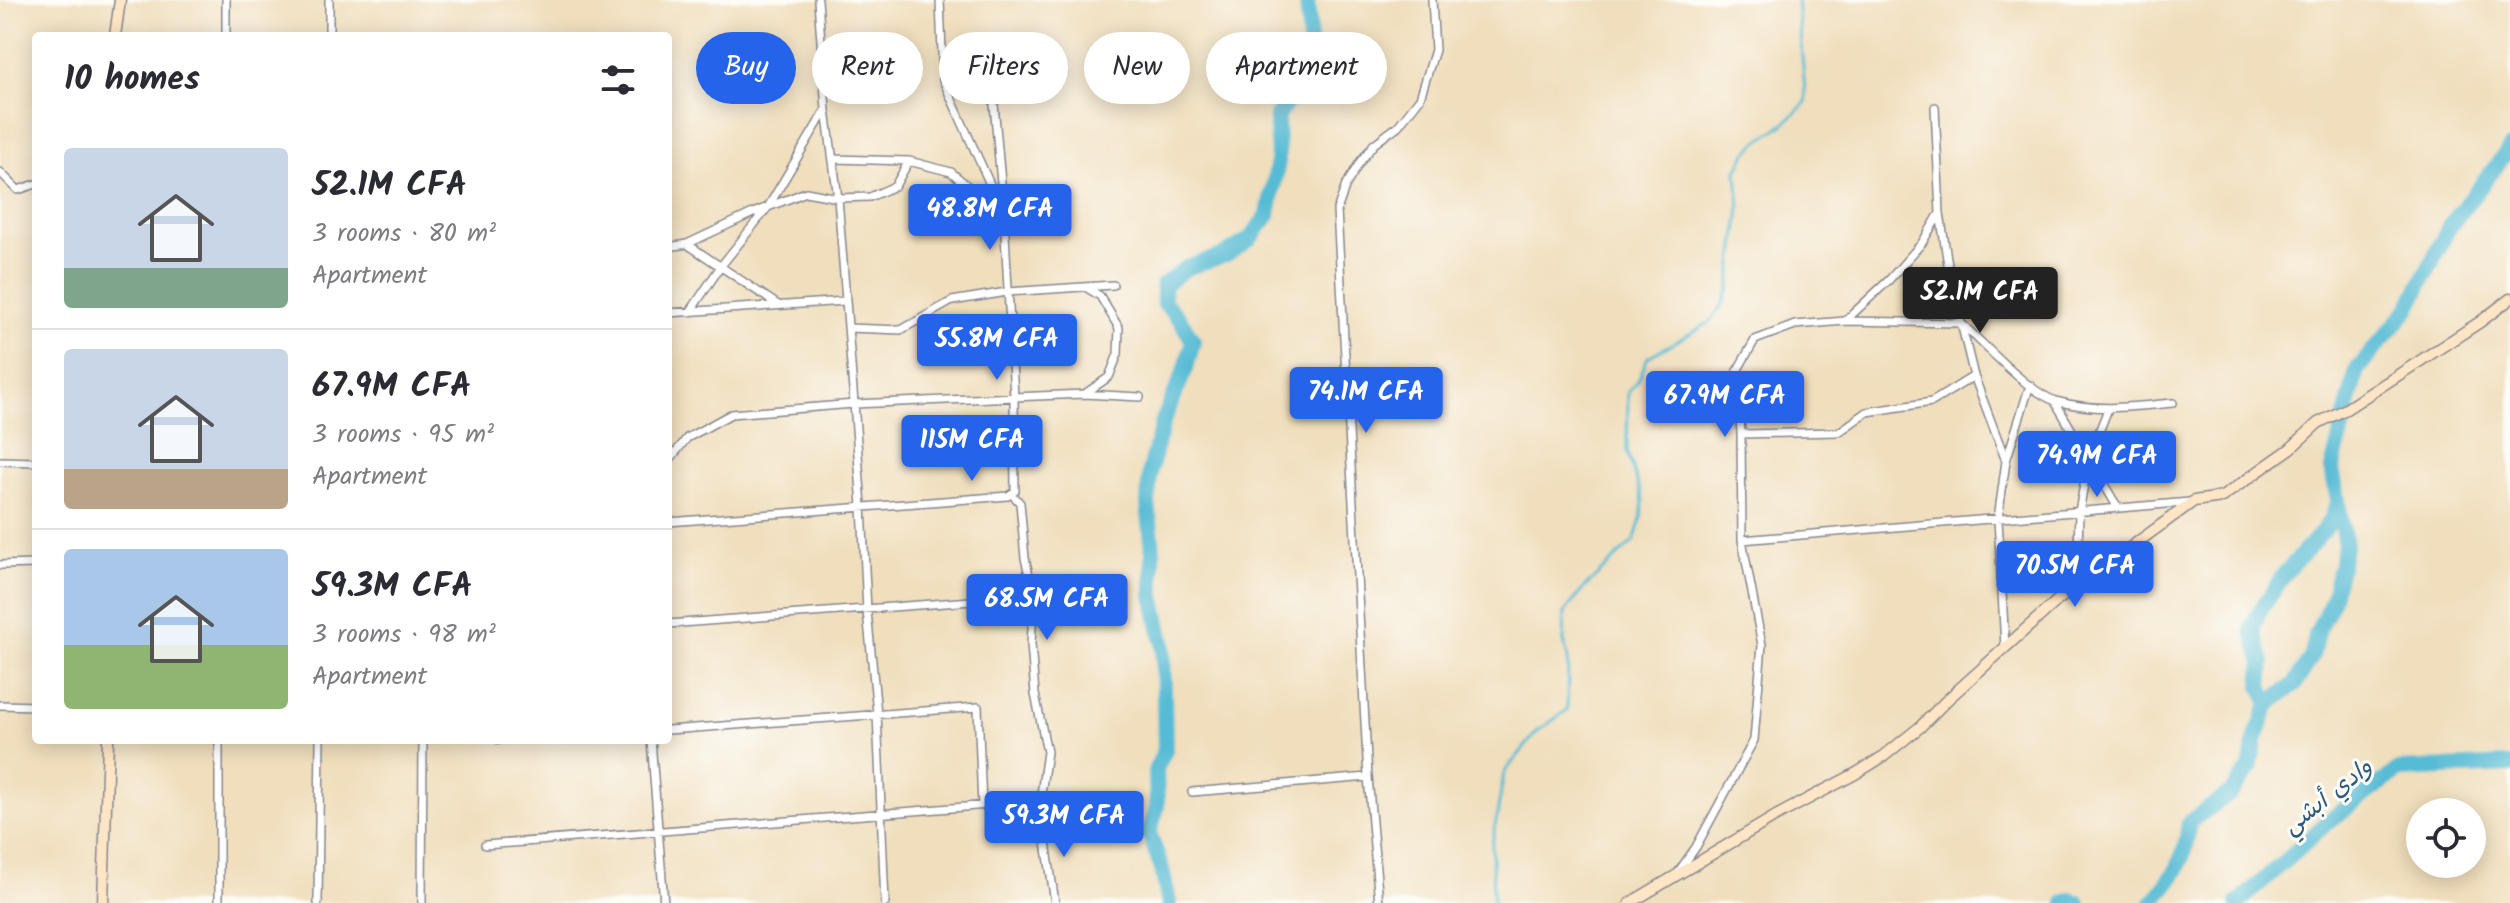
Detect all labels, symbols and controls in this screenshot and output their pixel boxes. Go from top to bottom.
chip: Buy [696,32,796,104]
chip: Rent [812,32,923,104]
chip: Filters [939,32,1068,104]
chip: New [1084,32,1190,104]
chip: Apartment [1206,32,1387,104]
text: 10 homes [64,53,200,107]
icon: filters [596,58,640,102]
text: 52.1M CFA [312,159,467,213]
icon: home [128,180,224,276]
pin: 48.8M CFA [898,184,1082,252]
text: 48.8M CFA [926,189,1054,231]
text: 3 rooms · 80 m² [312,213,496,255]
text: Apartment [312,255,427,297]
pin: 52.1M CFA [1888,267,2072,335]
text: 52.1M CFA [1921,272,2039,314]
pin: 55.8M CFA [905,314,1089,382]
text: 55.8M CFA [935,319,1059,361]
text: 67.9M CFA [312,360,471,414]
pin: 74.1M CFA [1274,367,1458,435]
pin: 67.9M CFA [1633,371,1817,439]
text: 74.1M CFA [1308,372,1424,414]
text: 67.9M CFA [1664,376,1786,418]
icon: home [128,381,224,477]
text: 3 rooms · 95 m² [312,414,494,456]
pin: 115M CFA [889,415,1055,483]
text: 115M CFA [919,420,1025,462]
pin: 74.9M CFA [2005,431,2189,499]
text: 74.9M CFA [2036,436,2158,478]
text: Apartment [312,456,427,498]
pin: 70.5M CFA [1983,541,2167,609]
text: 70.5M CFA [2014,546,2136,588]
text: 59.3M CFA [312,560,473,614]
pin: 68.5M CFA [955,574,1139,642]
text: 68.5M CFA [985,579,1109,621]
icon: home [128,581,224,677]
text: 3 rooms · 98 m² [312,614,496,656]
text: Apartment [312,656,427,698]
water label: وادي أبشي [2274,749,2382,845]
pin: 59.3M CFA [972,791,1156,859]
text: 59.3M CFA [1003,796,1125,838]
map controls [2406,798,2486,878]
button: locate [2406,798,2486,878]

